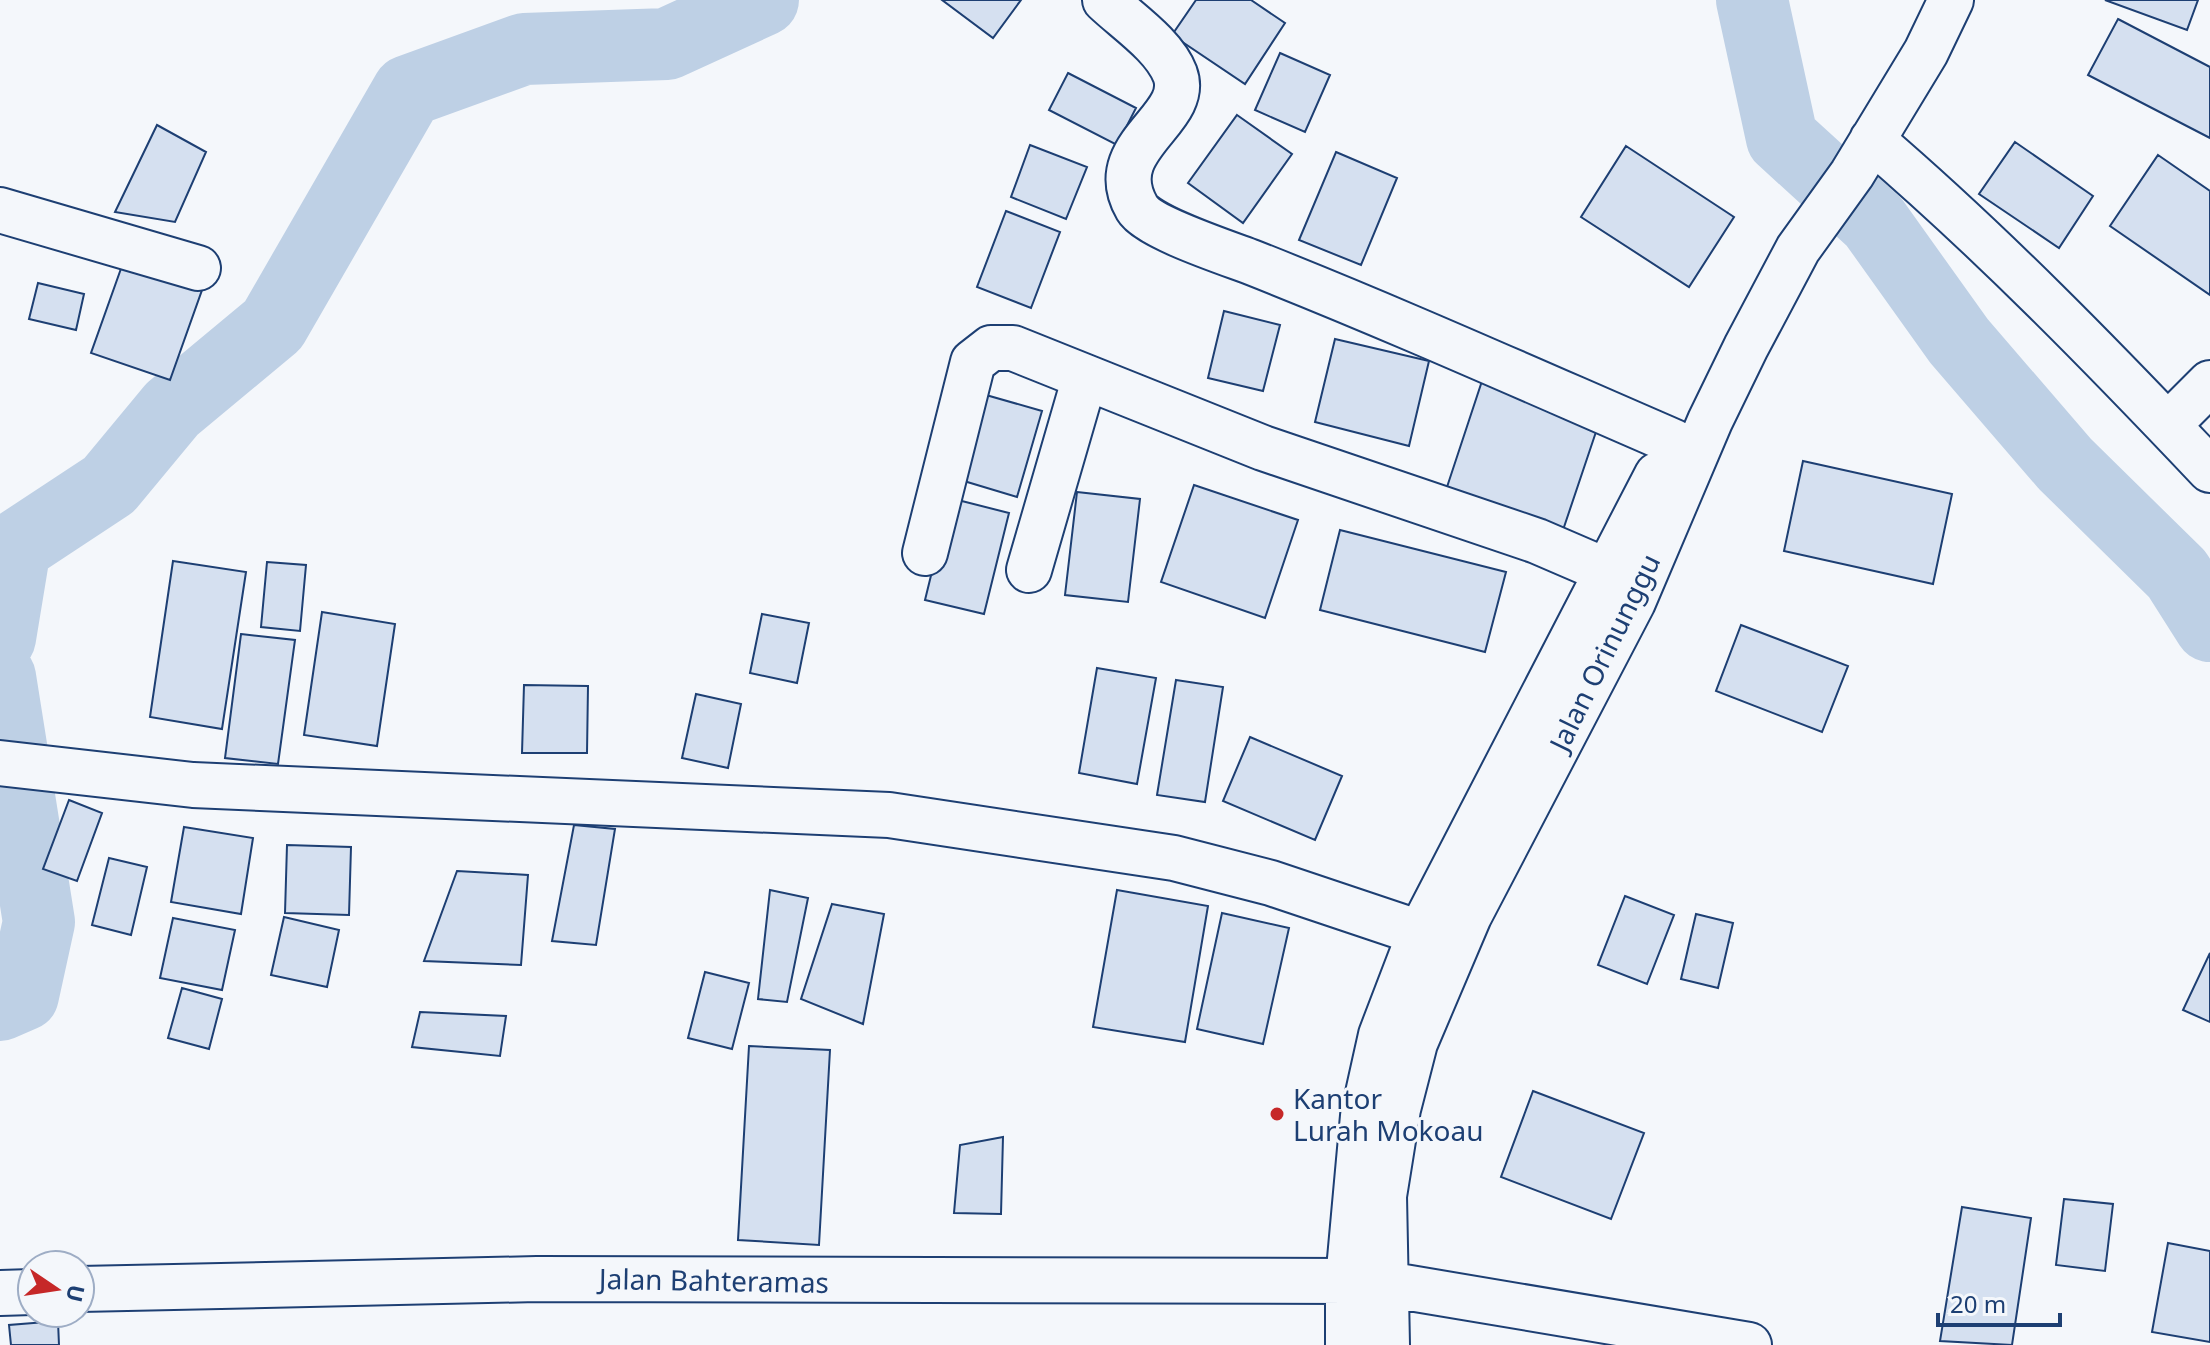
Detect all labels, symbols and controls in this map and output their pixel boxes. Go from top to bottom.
street label: Jalan Orinunggu [1538,547,1668,760]
place label: Kantor Lurah Mokoau [1293,1079,1484,1149]
marker: Kantor Lurah Mokoau [1268,1105,1286,1123]
north arrow [16,1249,96,1329]
street label: Jalan Bahteramas [596,1259,829,1301]
scale bar [1938,1277,2060,1327]
text: U [60,1282,93,1305]
text: 20 m [1950,1287,2006,1320]

